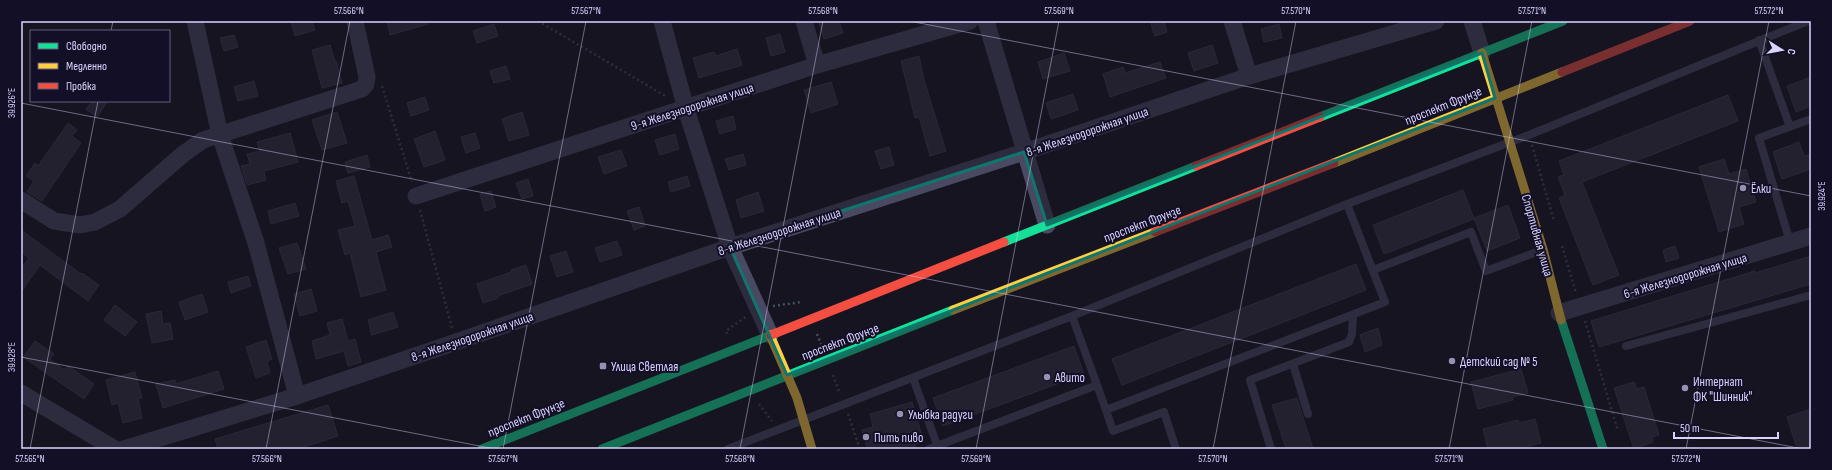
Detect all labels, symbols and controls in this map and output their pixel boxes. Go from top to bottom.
text: 57.566°N [334,5,364,17]
text: 57.567°N [571,5,601,17]
text: 57.568°N [808,5,838,17]
text: 57.569°N [1044,5,1074,17]
text: 57.570°N [1281,5,1311,17]
text: 57.571°N [1518,5,1546,17]
text: 57.572°N [1754,5,1784,17]
legend [30,30,170,102]
north arrow [1762,30,1802,70]
text: Свободно [66,39,107,54]
text: С [1784,48,1798,56]
text: Медленно [66,59,107,74]
text: Пробка [66,79,97,94]
street label: 9-я Железнодорожная улица [629,80,756,134]
street label: проспект Фрунзе [1403,83,1484,129]
text: 39.926°E [6,88,18,118]
street label: 8-я Железнодорожная улица [1024,104,1150,160]
place label: Ёлки [1751,181,1771,197]
text: 39.924°E [1816,181,1828,211]
marker: Ёлки [1738,183,1748,193]
street label: Спортивная улица [1518,192,1556,278]
street label: проспект Фрунзе [1101,202,1183,246]
street label: 8-я Железнодорожная улица [716,205,843,259]
street label: 6-я Железнодорожная улица [1622,250,1749,302]
street label: 8-я Железнодорожная улица [409,309,535,365]
street label: проспект Фрунзе [799,320,881,364]
text: 39.928°E [6,342,18,372]
place label: Детский сад № 5 [1460,354,1537,370]
marker: Детский сад № 5 [1447,356,1457,366]
place label: Улица Светлая [611,359,678,375]
marker: Улица Светлая [598,361,608,371]
place label: Авито [1054,370,1085,386]
marker: Авито [1042,372,1052,382]
place label: Интернат ФК "Шинник" [1693,374,1752,405]
marker: Интернат ФК "Шинник" [1680,383,1690,393]
street label: проспект Фрунзе [486,395,567,441]
place label: Улыбка радуги [908,407,973,423]
marker: Улыбка радуги [895,409,905,419]
scale bar [1674,414,1778,440]
text: 50 m [1680,421,1700,436]
place label: Пить пиво [874,430,923,446]
marker: Пить пиво [861,432,871,442]
text: 57.565°N [15,453,45,465]
text: 57.566°N [252,453,282,465]
text: 57.567°N [488,453,518,465]
text: 57.568°N [725,453,755,465]
text: 57.569°N [961,453,991,465]
text: 57.570°N [1198,453,1228,465]
text: 57.571°N [1435,453,1463,465]
text: 57.572°N [1671,453,1701,465]

